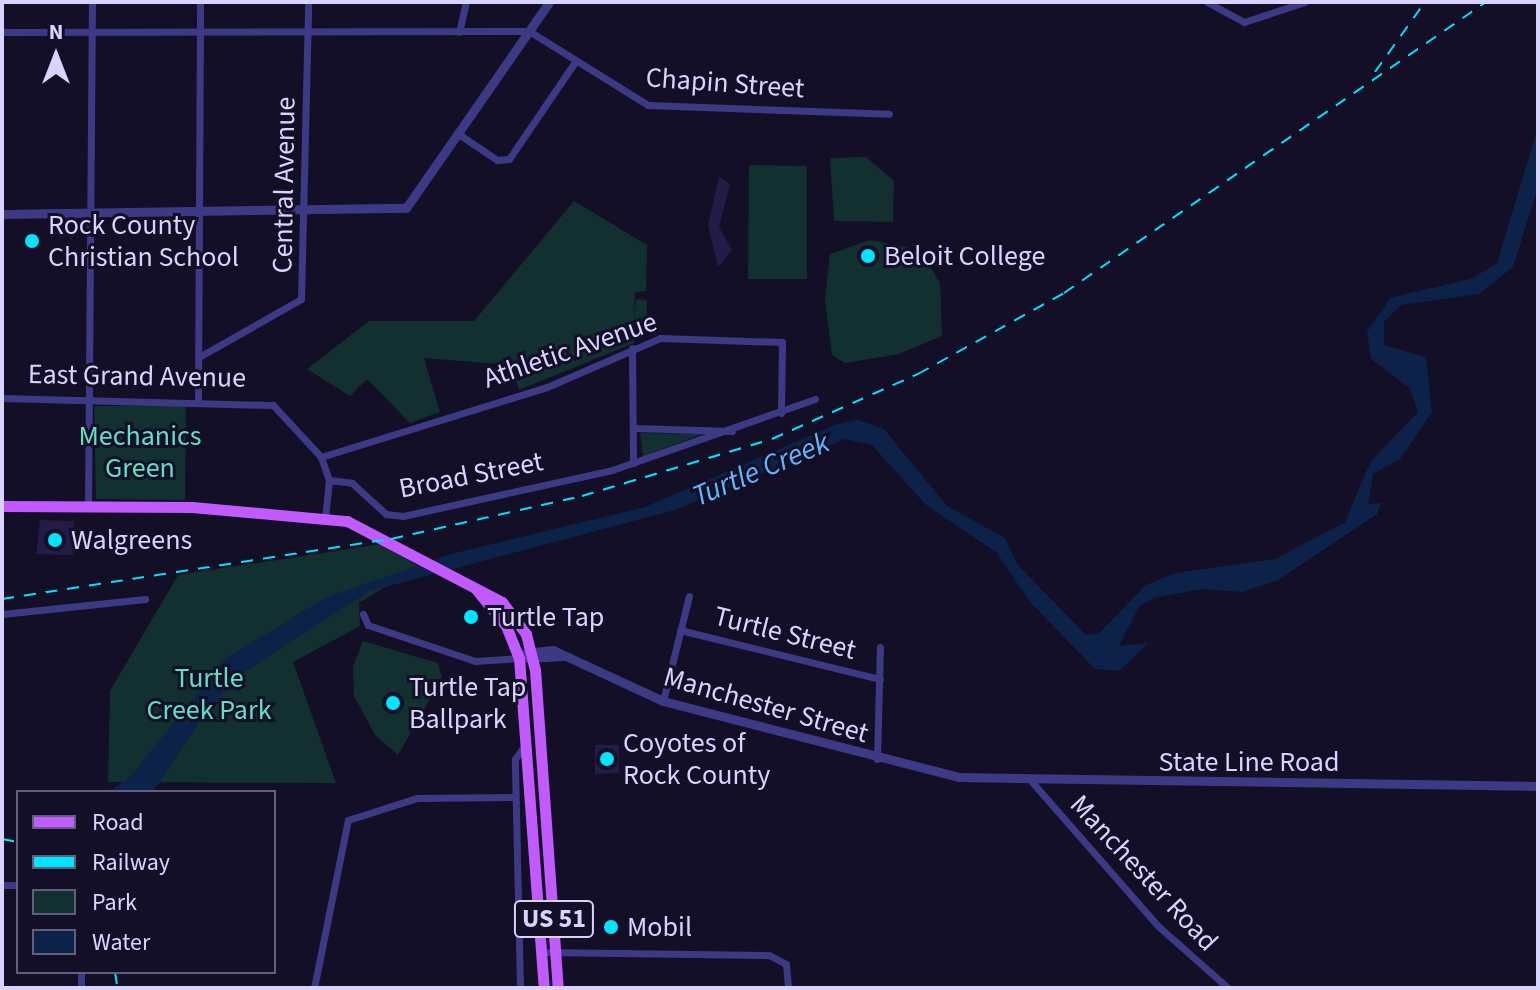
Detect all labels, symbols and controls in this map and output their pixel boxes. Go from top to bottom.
north arrow [16,16,96,96]
text: N [49,16,63,48]
street label: Chapin Street [645,61,805,105]
street label: Central Avenue [266,96,302,274]
place label: Rock County Christian School [48,208,239,274]
marker: Rock County Christian School [23,232,41,250]
place label: Beloit College [884,239,1045,273]
marker: Beloit College [859,247,877,265]
street label: Athletic Avenue [479,305,661,395]
street label: East Grand Avenue [28,357,246,395]
park label: Mechanics Green [78,419,202,485]
water label: Turtle Creek [687,425,835,515]
street label: Broad Street [396,445,546,505]
place label: Walgreens [71,523,192,557]
marker: Walgreens [46,531,64,549]
street label: Turtle Street [711,599,859,667]
place label: Turtle Tap [487,600,604,634]
marker: Turtle Tap [462,608,480,626]
street label: Manchester Street [660,660,872,750]
park label: Turtle Creek Park [146,661,272,727]
place label: Turtle Tap Ballpark [409,670,526,736]
marker: Turtle Tap Ballpark [384,694,402,712]
place label: Coyotes of Rock County [623,726,770,792]
street label: State Line Road [1159,745,1339,779]
marker: Coyotes of Rock County [598,750,616,768]
street label: Manchester Road [1063,788,1225,958]
legend [16,790,276,974]
text: Road [92,805,144,840]
text: Railway [92,845,170,880]
text: Park [92,885,137,920]
road number: US 51 [512,897,596,941]
place label: Mobil [627,910,692,944]
marker: Mobil [602,918,620,936]
text: Water [92,925,150,960]

